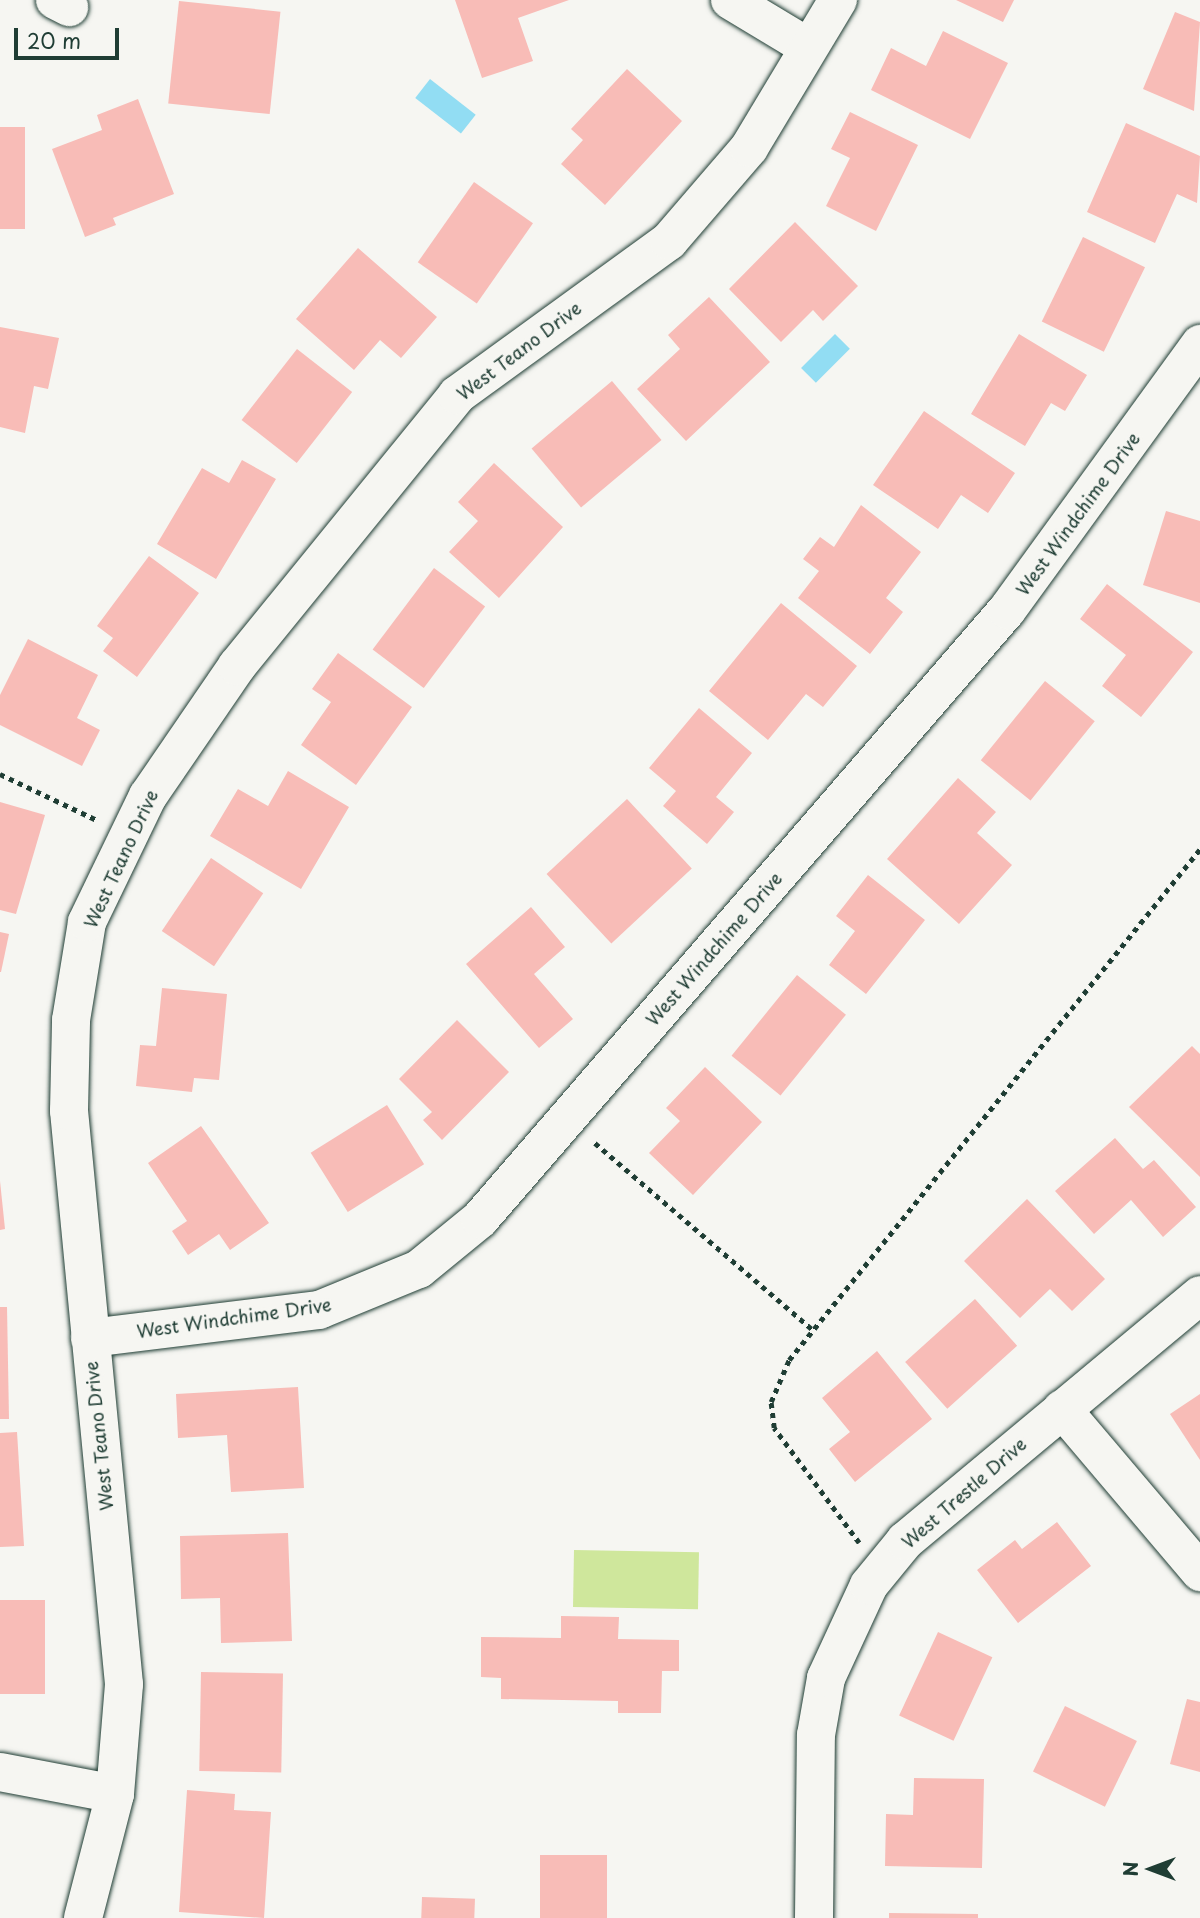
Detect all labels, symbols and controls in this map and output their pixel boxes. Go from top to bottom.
scale bar [18,14,122,58]
text: 20 m [27,24,81,56]
street label: West Teano Drive [452,297,586,405]
street label: West Windchime Drive [1012,428,1144,600]
street label: West Teano Drive [79,786,163,932]
street label: West Windchime Drive [642,868,786,1030]
street label: West Windchime Drive [135,1294,333,1342]
street label: West Teano Drive [80,1359,118,1513]
street label: West Trestle Drive [897,1433,1031,1553]
north arrow [1116,1834,1186,1904]
text: N [1116,1861,1144,1877]

